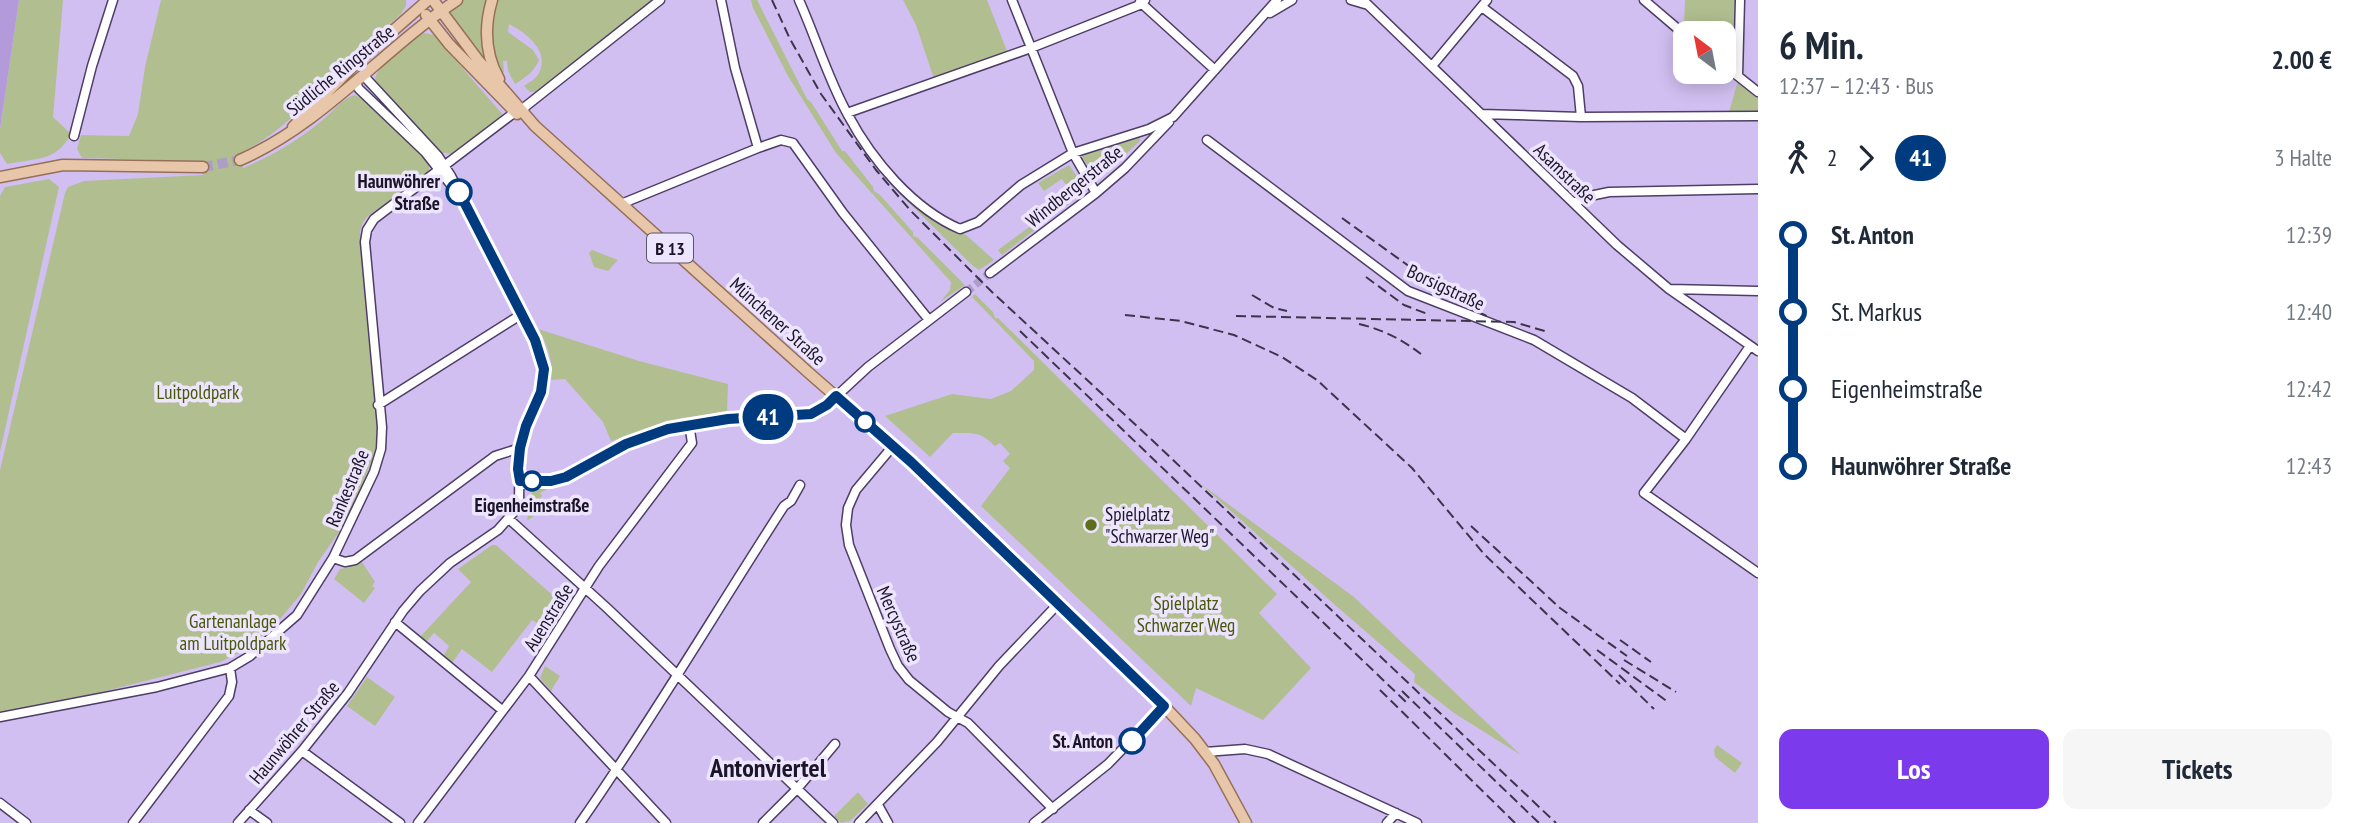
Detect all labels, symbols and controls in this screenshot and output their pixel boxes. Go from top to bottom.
street label: Südliche Ringstraße [281,19,399,121]
text: 6 Min. [1779,20,1864,69]
north arrow [1673,21,1736,84]
map controls [1673,21,1736,84]
text: 2.00 € [2271,43,2332,76]
text: 12:37 – 12:43 · Bus [1779,71,1934,100]
street label: Asamstraße [1529,138,1601,208]
icon: walk [1779,139,1817,177]
icon: forward [1847,139,1885,177]
street label: Windbergerstraße [1021,140,1127,232]
text: 41 [1909,142,1932,173]
text: 2 [1827,143,1837,172]
text: 3 Halte [2274,143,2332,172]
place label: Haunwöhrer Straße [358,169,440,215]
marker: Haunwöhrer Straße [446,179,472,205]
text: St. Anton [1831,218,1914,251]
text: 12:39 [2286,220,2332,249]
road number: B 13 [647,234,693,262]
street label: Borsigstraße [1403,259,1489,315]
street label: Münchener Straße [725,272,831,370]
text: St. Markus [1831,295,1922,328]
text: 12:40 [2286,297,2332,326]
text: Eigenheimstraße [1831,372,1983,405]
text: 12:42 [2286,374,2332,403]
park label: Luitpoldpark [157,380,240,404]
line badge: 41 [736,394,800,440]
text: 41 [757,401,779,432]
unlabelled marker [855,412,875,432]
street label: Rankestraße [320,446,374,530]
text: Haunwöhrer Straße [1831,449,2012,482]
text: 12:43 [2286,451,2332,480]
marker: Eigenheimstraße [522,471,542,491]
place label: Eigenheimstraße [475,493,589,517]
place label: Spielplatz "Schwarzer Weg" [1105,502,1215,548]
marker: Spielplatz "Schwarzer Weg" [1083,517,1099,533]
street label: Auenstraße [518,579,578,655]
street label: Mercystraße [872,582,926,666]
park label: Spielplatz Schwarzer Weg [1137,591,1235,637]
park label: Gartenanlage am Luitpoldpark [180,609,287,655]
street label: Haunwöhrer Straße [244,675,344,789]
marker: St. Anton [1119,728,1145,754]
place label: St. Anton [1052,729,1113,753]
button: Los [1779,729,2049,809]
button: Tickets [2063,729,2332,809]
district label: Antonviertel [709,751,827,784]

